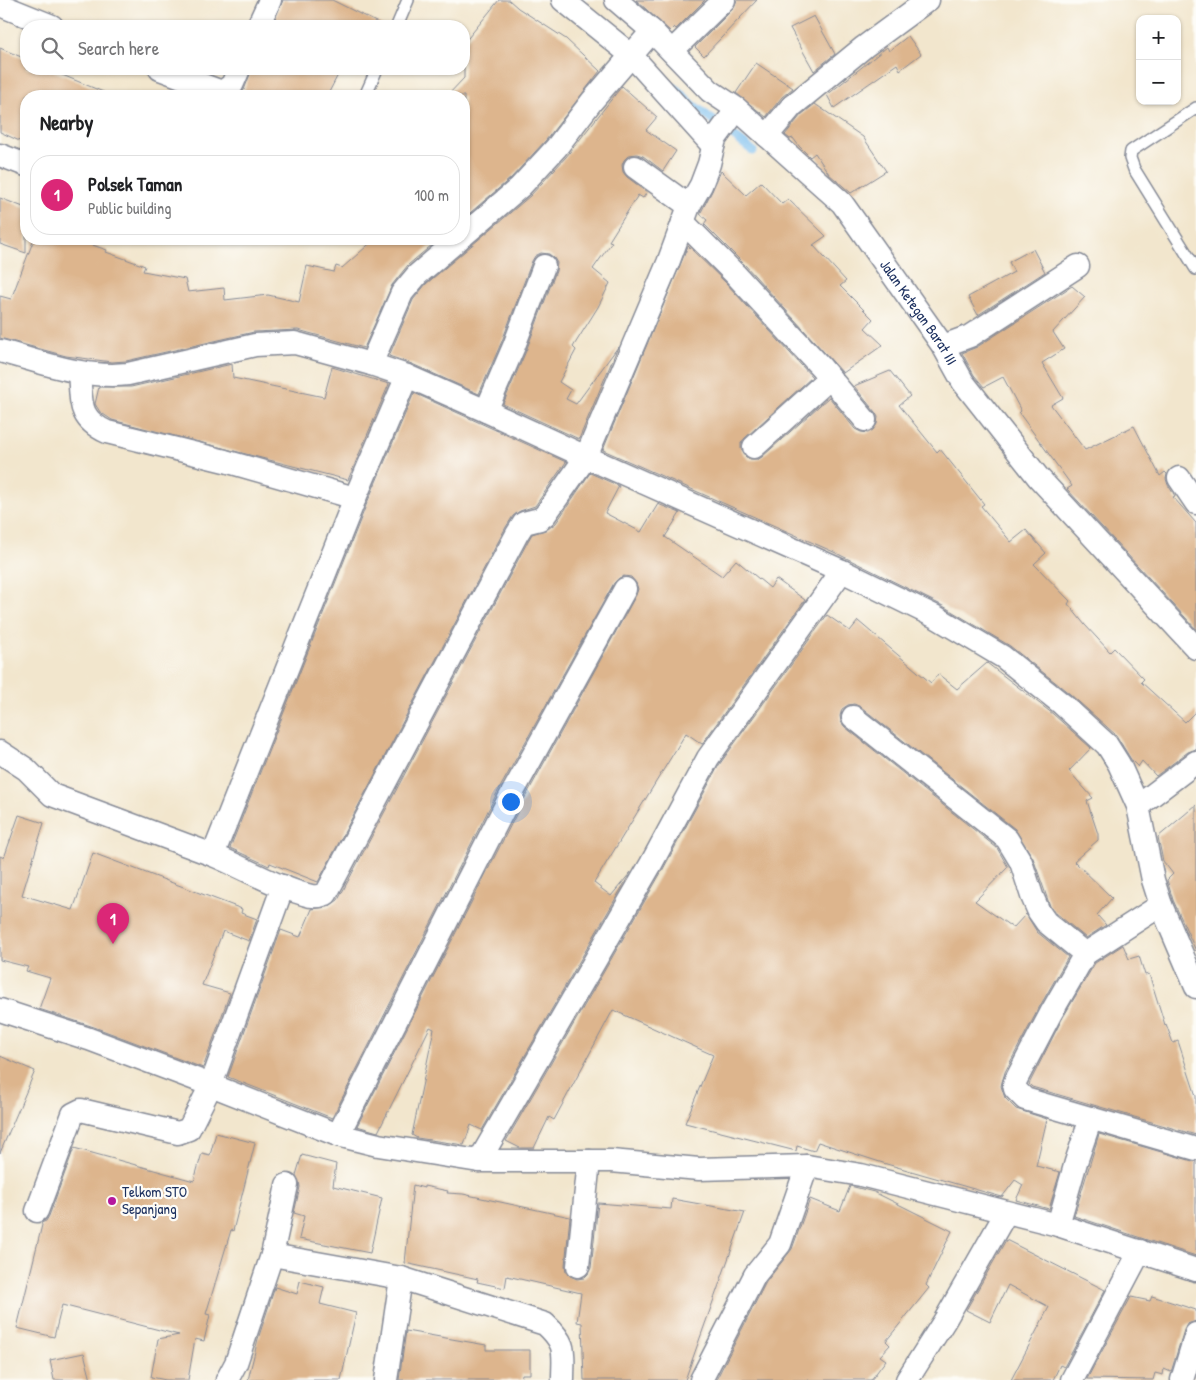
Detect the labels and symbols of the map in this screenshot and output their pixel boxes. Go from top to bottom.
street label: Jalan Ketegan Barat III [875,255,963,369]
your location [498,789,524,815]
pin: 1 [97,903,129,944]
place label: Telkom STO Sepanjang [122,1181,187,1219]
marker: Telkom STO Sepanjang [106,1195,118,1207]

